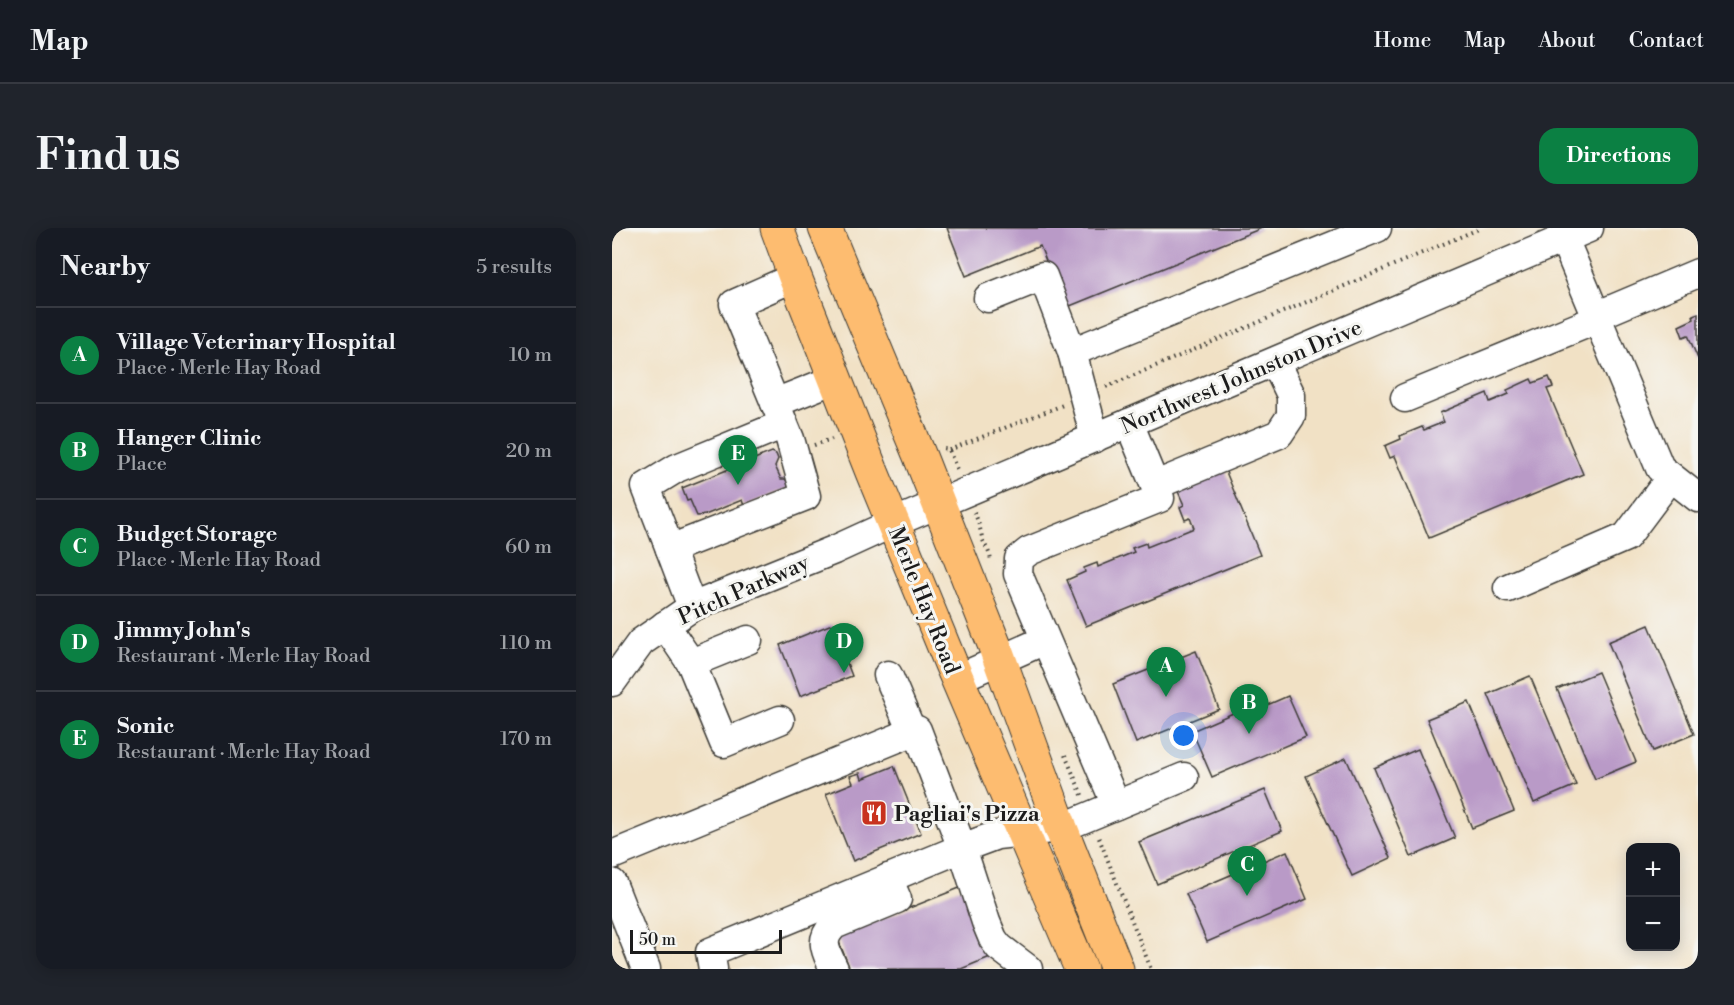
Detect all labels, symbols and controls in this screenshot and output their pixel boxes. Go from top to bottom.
text: Map [30,24,89,59]
text: Home [1374,28,1431,54]
text: Map [1464,28,1506,54]
text: About [1539,28,1596,54]
text: Contact [1629,28,1704,54]
button: Directions [1539,128,1698,184]
text: Find us [36,130,180,183]
text: Nearby [60,251,150,283]
text: 5 results [476,255,552,280]
street label: Northwest Johnston Drive [1117,314,1366,440]
text: Village Veterinary Hospital [117,329,396,356]
text: A [72,343,87,368]
text: 10 m [509,343,552,368]
text: Place · Merle Hay Road [117,356,321,381]
text: Hanger Clinic [117,425,261,452]
pin: E [718,436,758,485]
text: B [72,439,87,464]
text: 20 m [506,439,552,464]
text: Place [117,452,167,477]
text: Budget Storage [117,521,277,548]
street label: Merle Hay Road [882,523,966,679]
text: C [72,535,87,560]
text: 60 m [505,535,552,560]
text: Place · Merle Hay Road [117,548,321,573]
street label: Pitch Parkway [674,549,814,631]
text: Jimmy John's [117,617,250,644]
pin: D [824,624,864,673]
text: D [72,631,87,656]
text: 110 m [500,631,552,656]
text: Restaurant · Merle Hay Road [117,644,370,669]
pin: A [1146,648,1186,697]
pin: B [1230,684,1268,734]
text: Sonic [117,713,174,740]
your location [1169,721,1198,750]
text: E [73,727,86,752]
text: 170 m [500,727,552,752]
text: Restaurant · Merle Hay Road [117,740,370,765]
restaurant icon: Pagliai's Pizza [859,798,889,828]
place label: Pagliai's Pizza [894,801,1041,828]
map controls [1626,843,1680,951]
button: + [1626,843,1680,897]
pin: C [1228,846,1266,896]
button: − [1626,897,1680,951]
scale bar [630,927,782,954]
text: 50 m [639,930,676,950]

